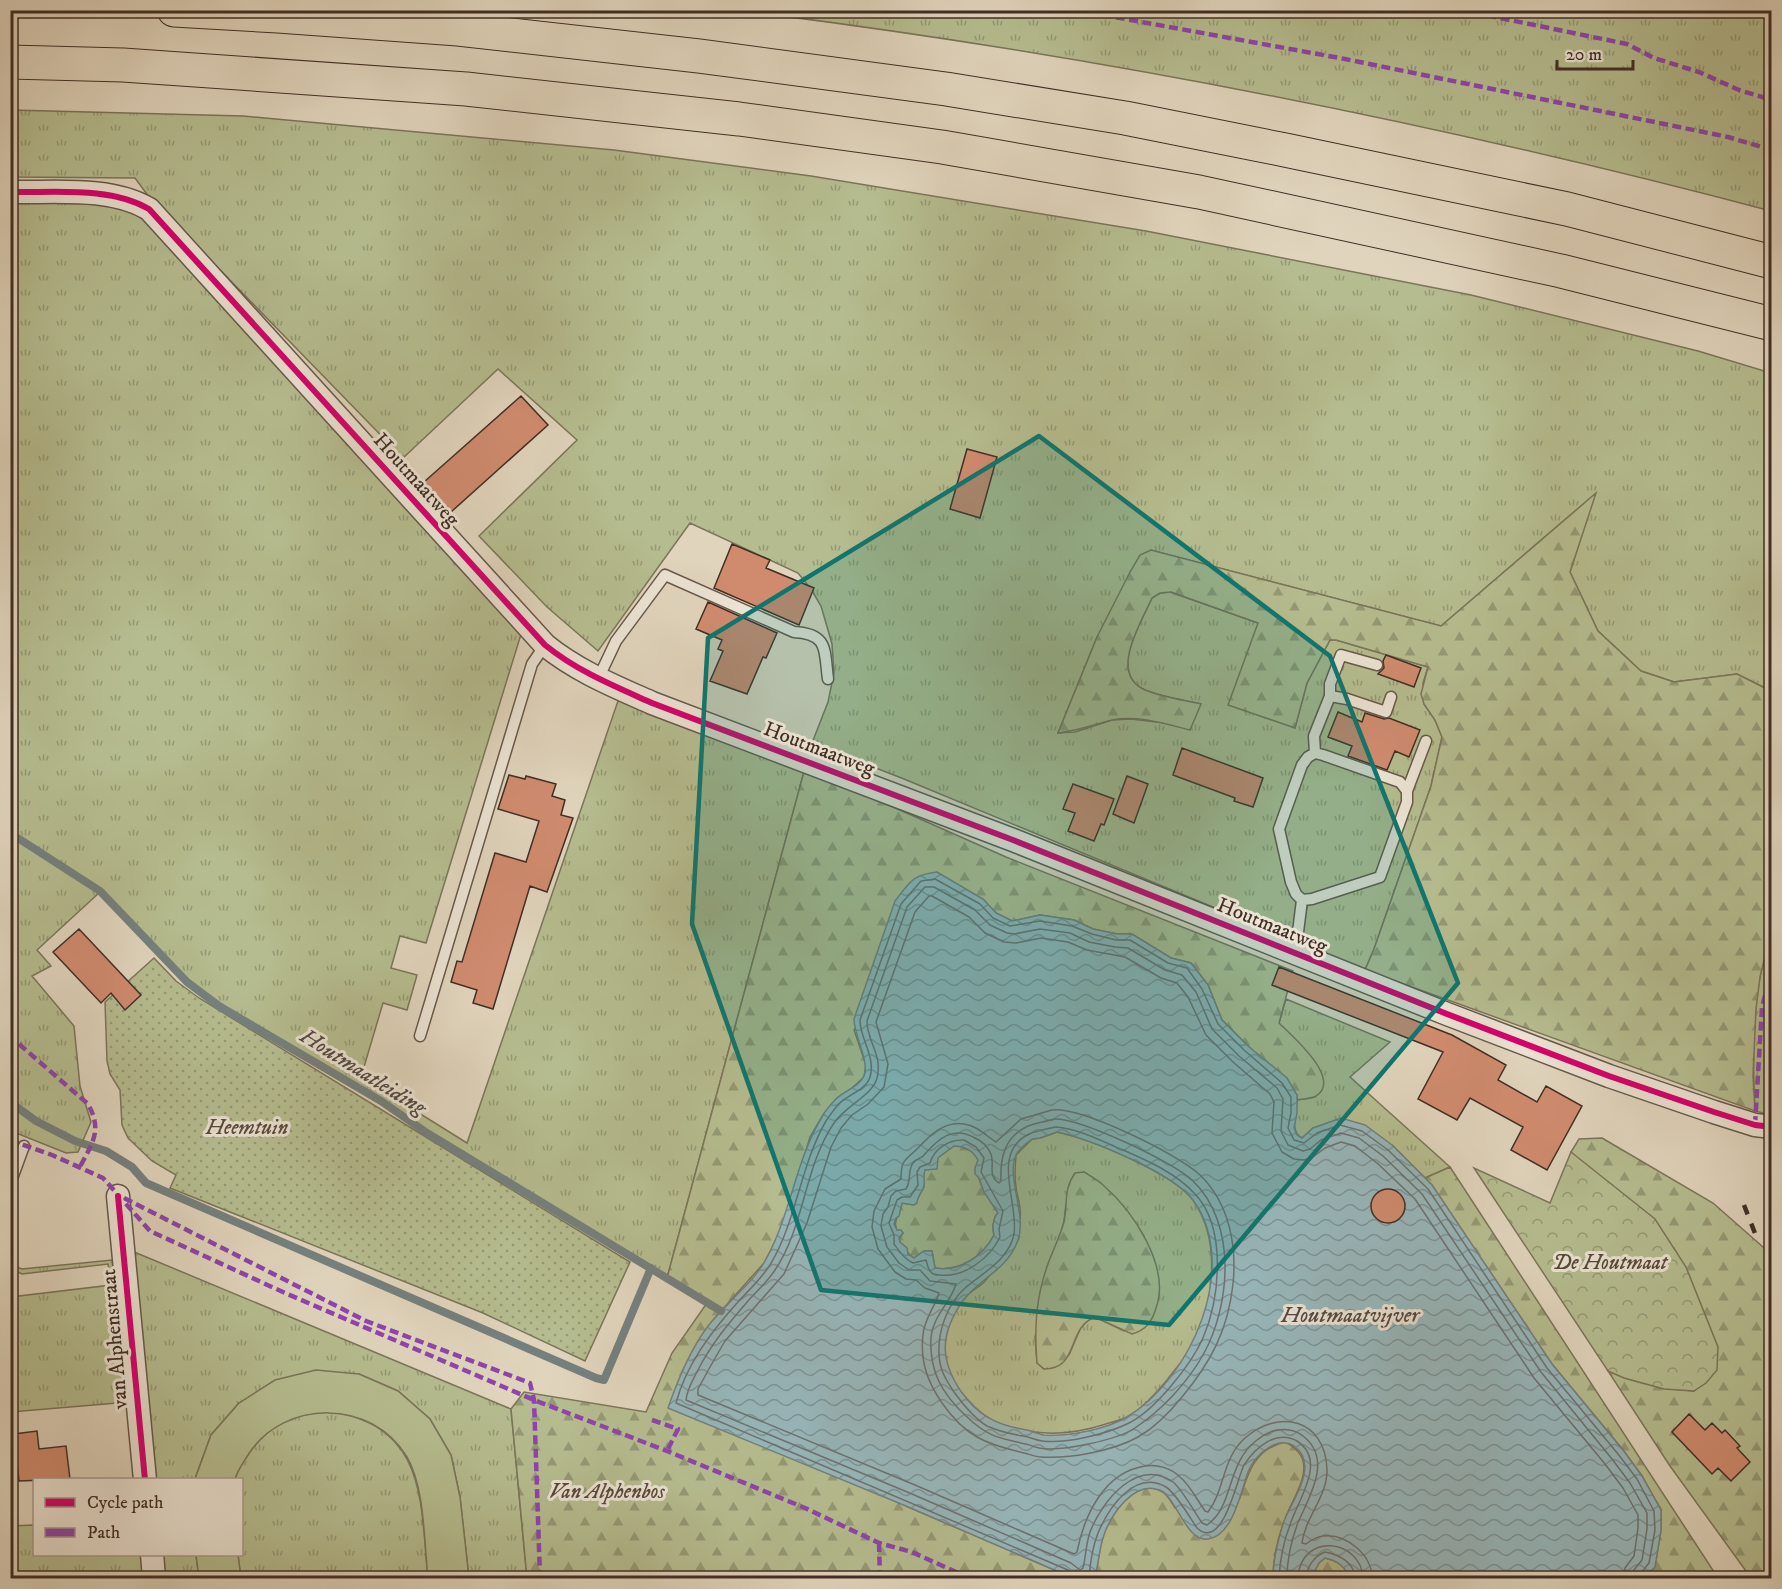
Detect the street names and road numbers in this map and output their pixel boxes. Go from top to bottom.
street label: Houtmaatweg [367,428,465,533]
street label: Houtmaatweg [760,716,879,782]
street label: Houtmaatweg [1213,892,1332,960]
street label: van Alphenstraat [96,1268,134,1411]

